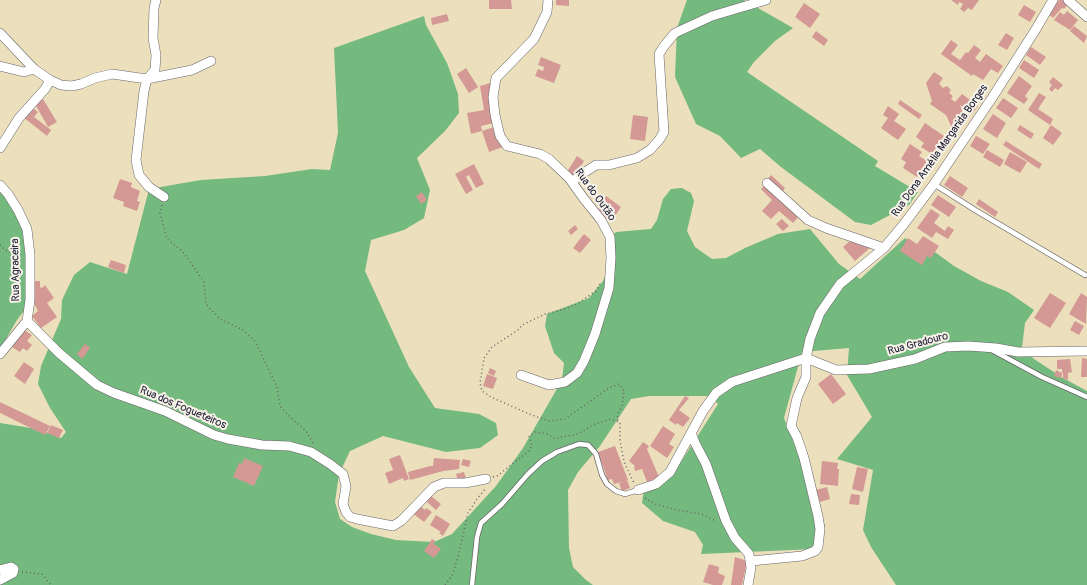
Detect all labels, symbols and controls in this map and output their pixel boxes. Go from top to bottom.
street label: Rua Dona Amélia Margarida Borges [889,82,991,220]
street label: Rua do Outão [572,166,618,224]
street label: Rua Agraceira [9,238,23,302]
street label: Rua Gradouro [886,330,950,358]
street label: Rua dos Fogueteiros [138,384,228,432]

